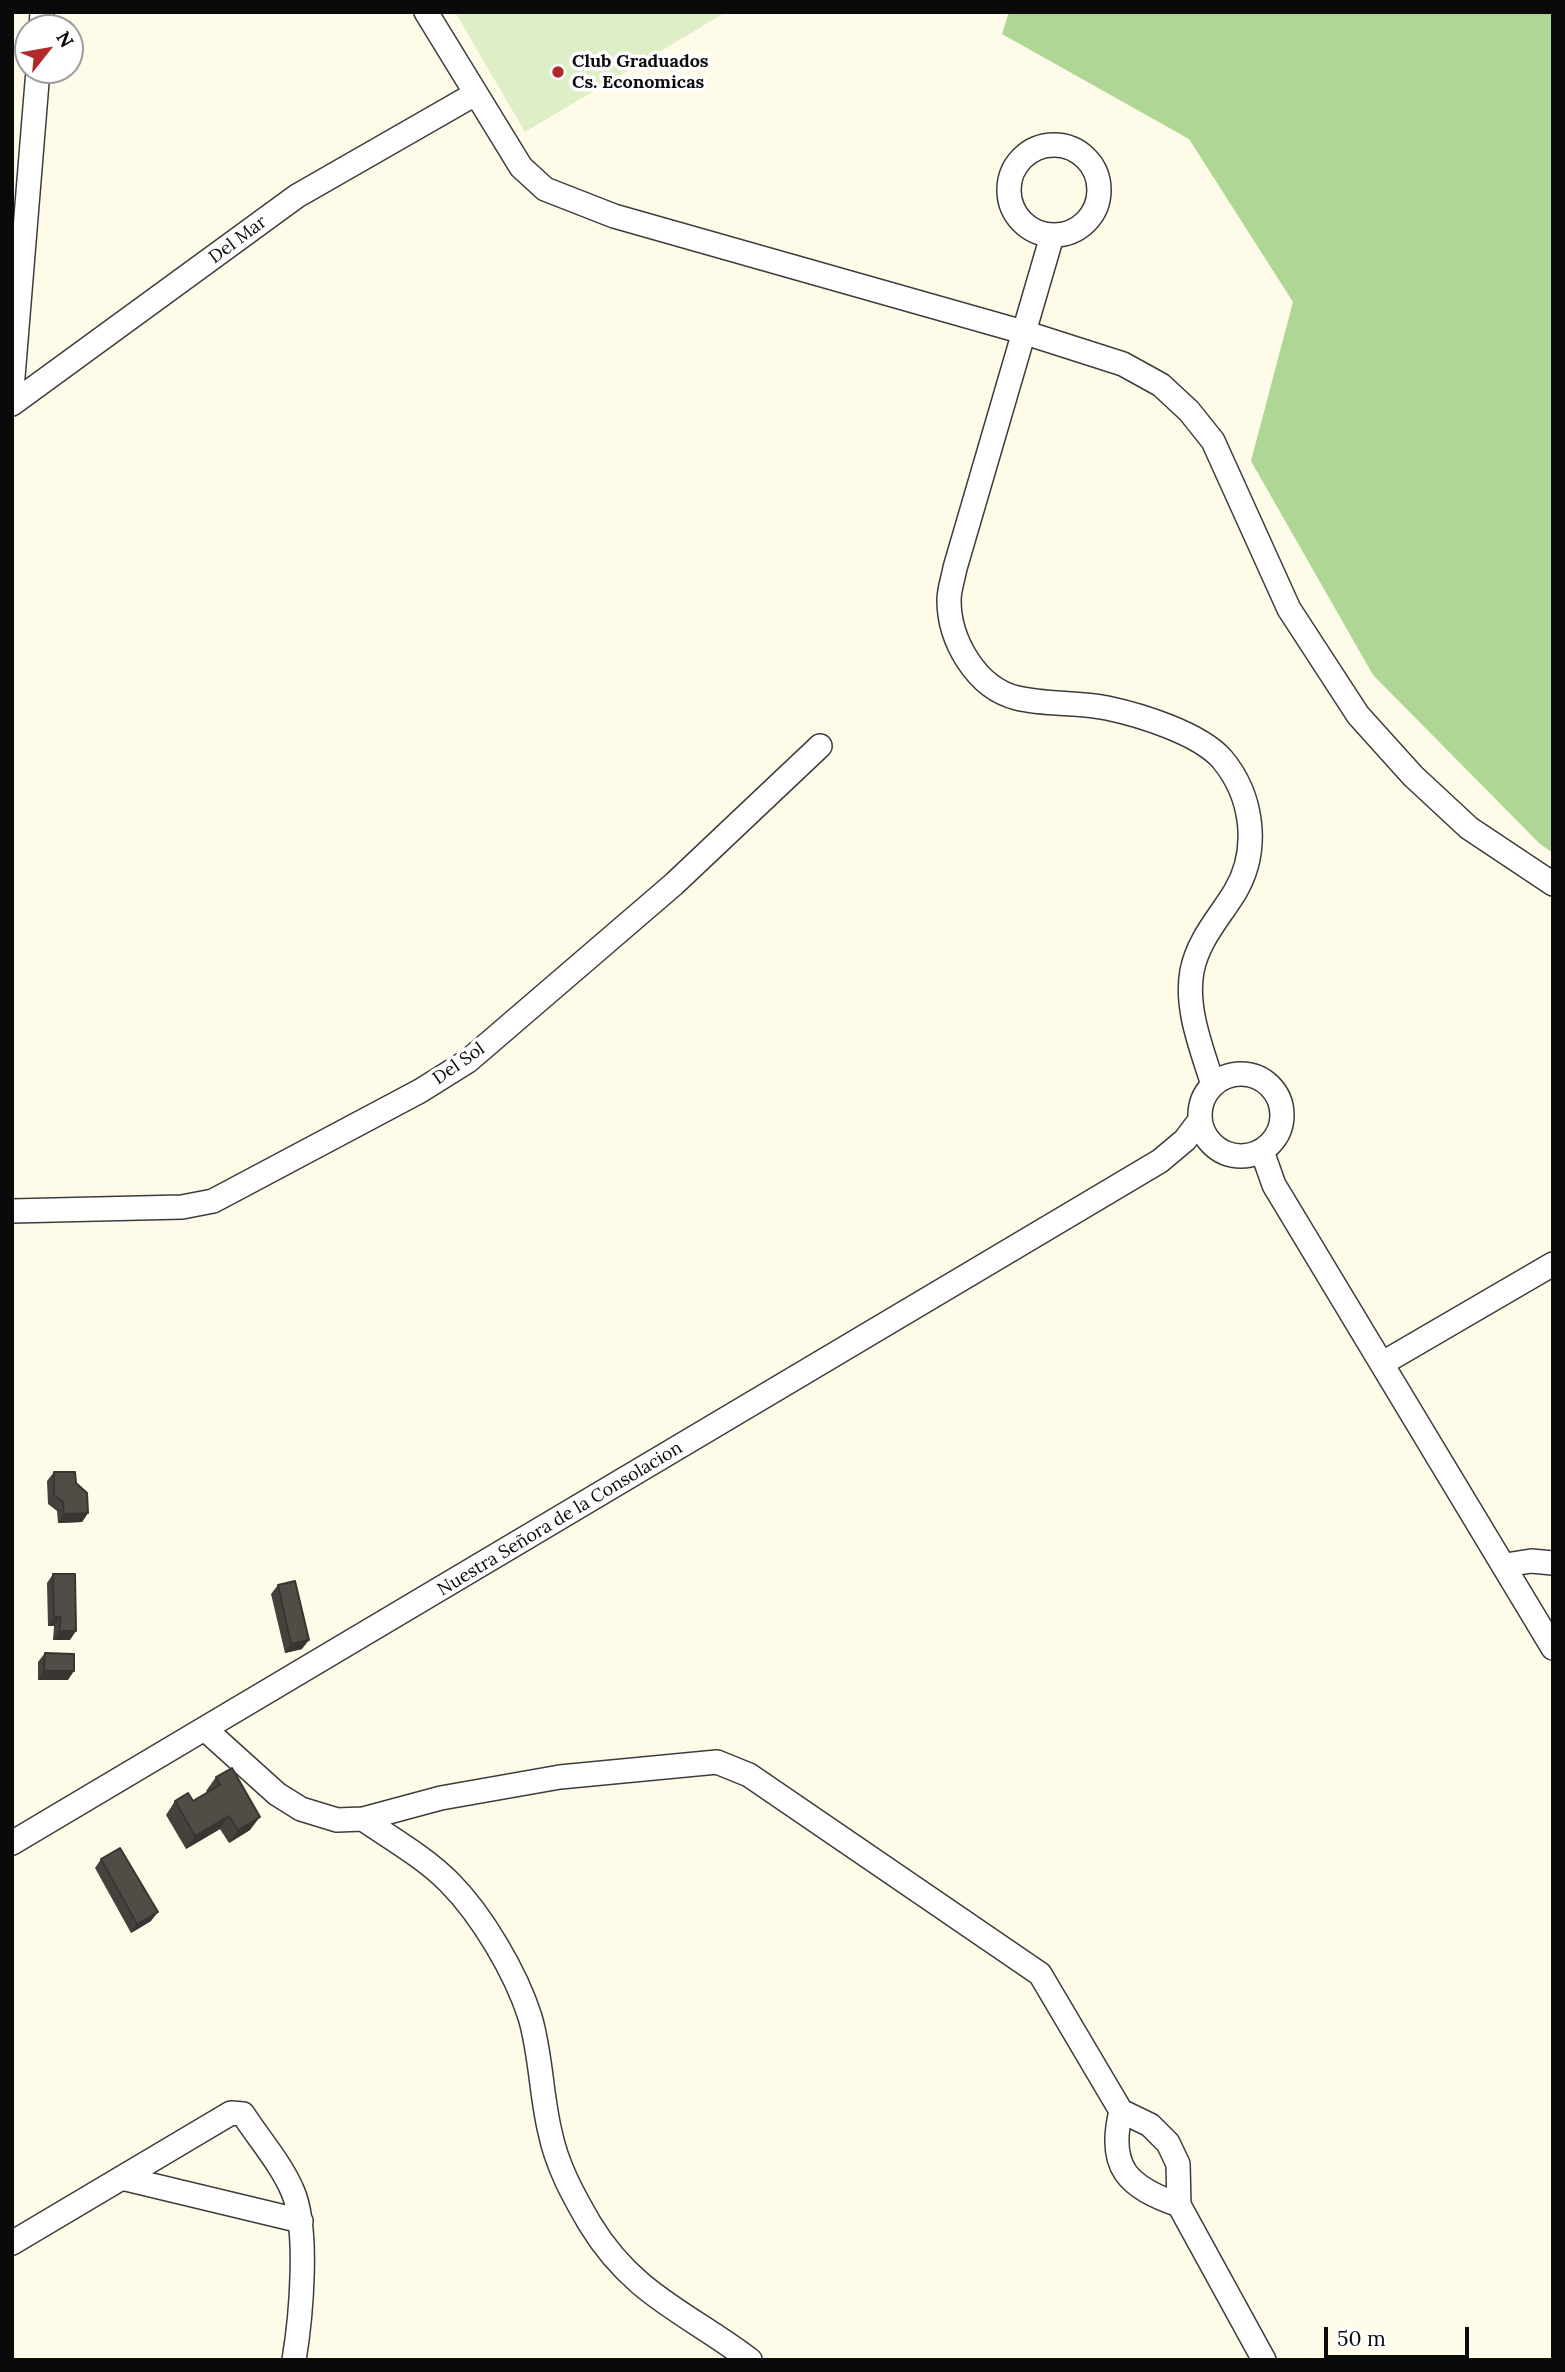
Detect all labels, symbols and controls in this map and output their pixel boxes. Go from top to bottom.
north arrow [14,14,84,84]
text: N [51,27,79,52]
place label: Club Graduados Cs. Economicas [572,51,709,94]
marker: Club Graduados Cs. Economicas [550,64,566,80]
street label: Del Mar [205,211,271,269]
street label: Del Sol [429,1038,489,1090]
street label: Nuestra Señora de la Consolacion [434,1437,686,1601]
scale bar [1327,2312,1472,2356]
text: 50 m [1337,2325,1386,2352]

